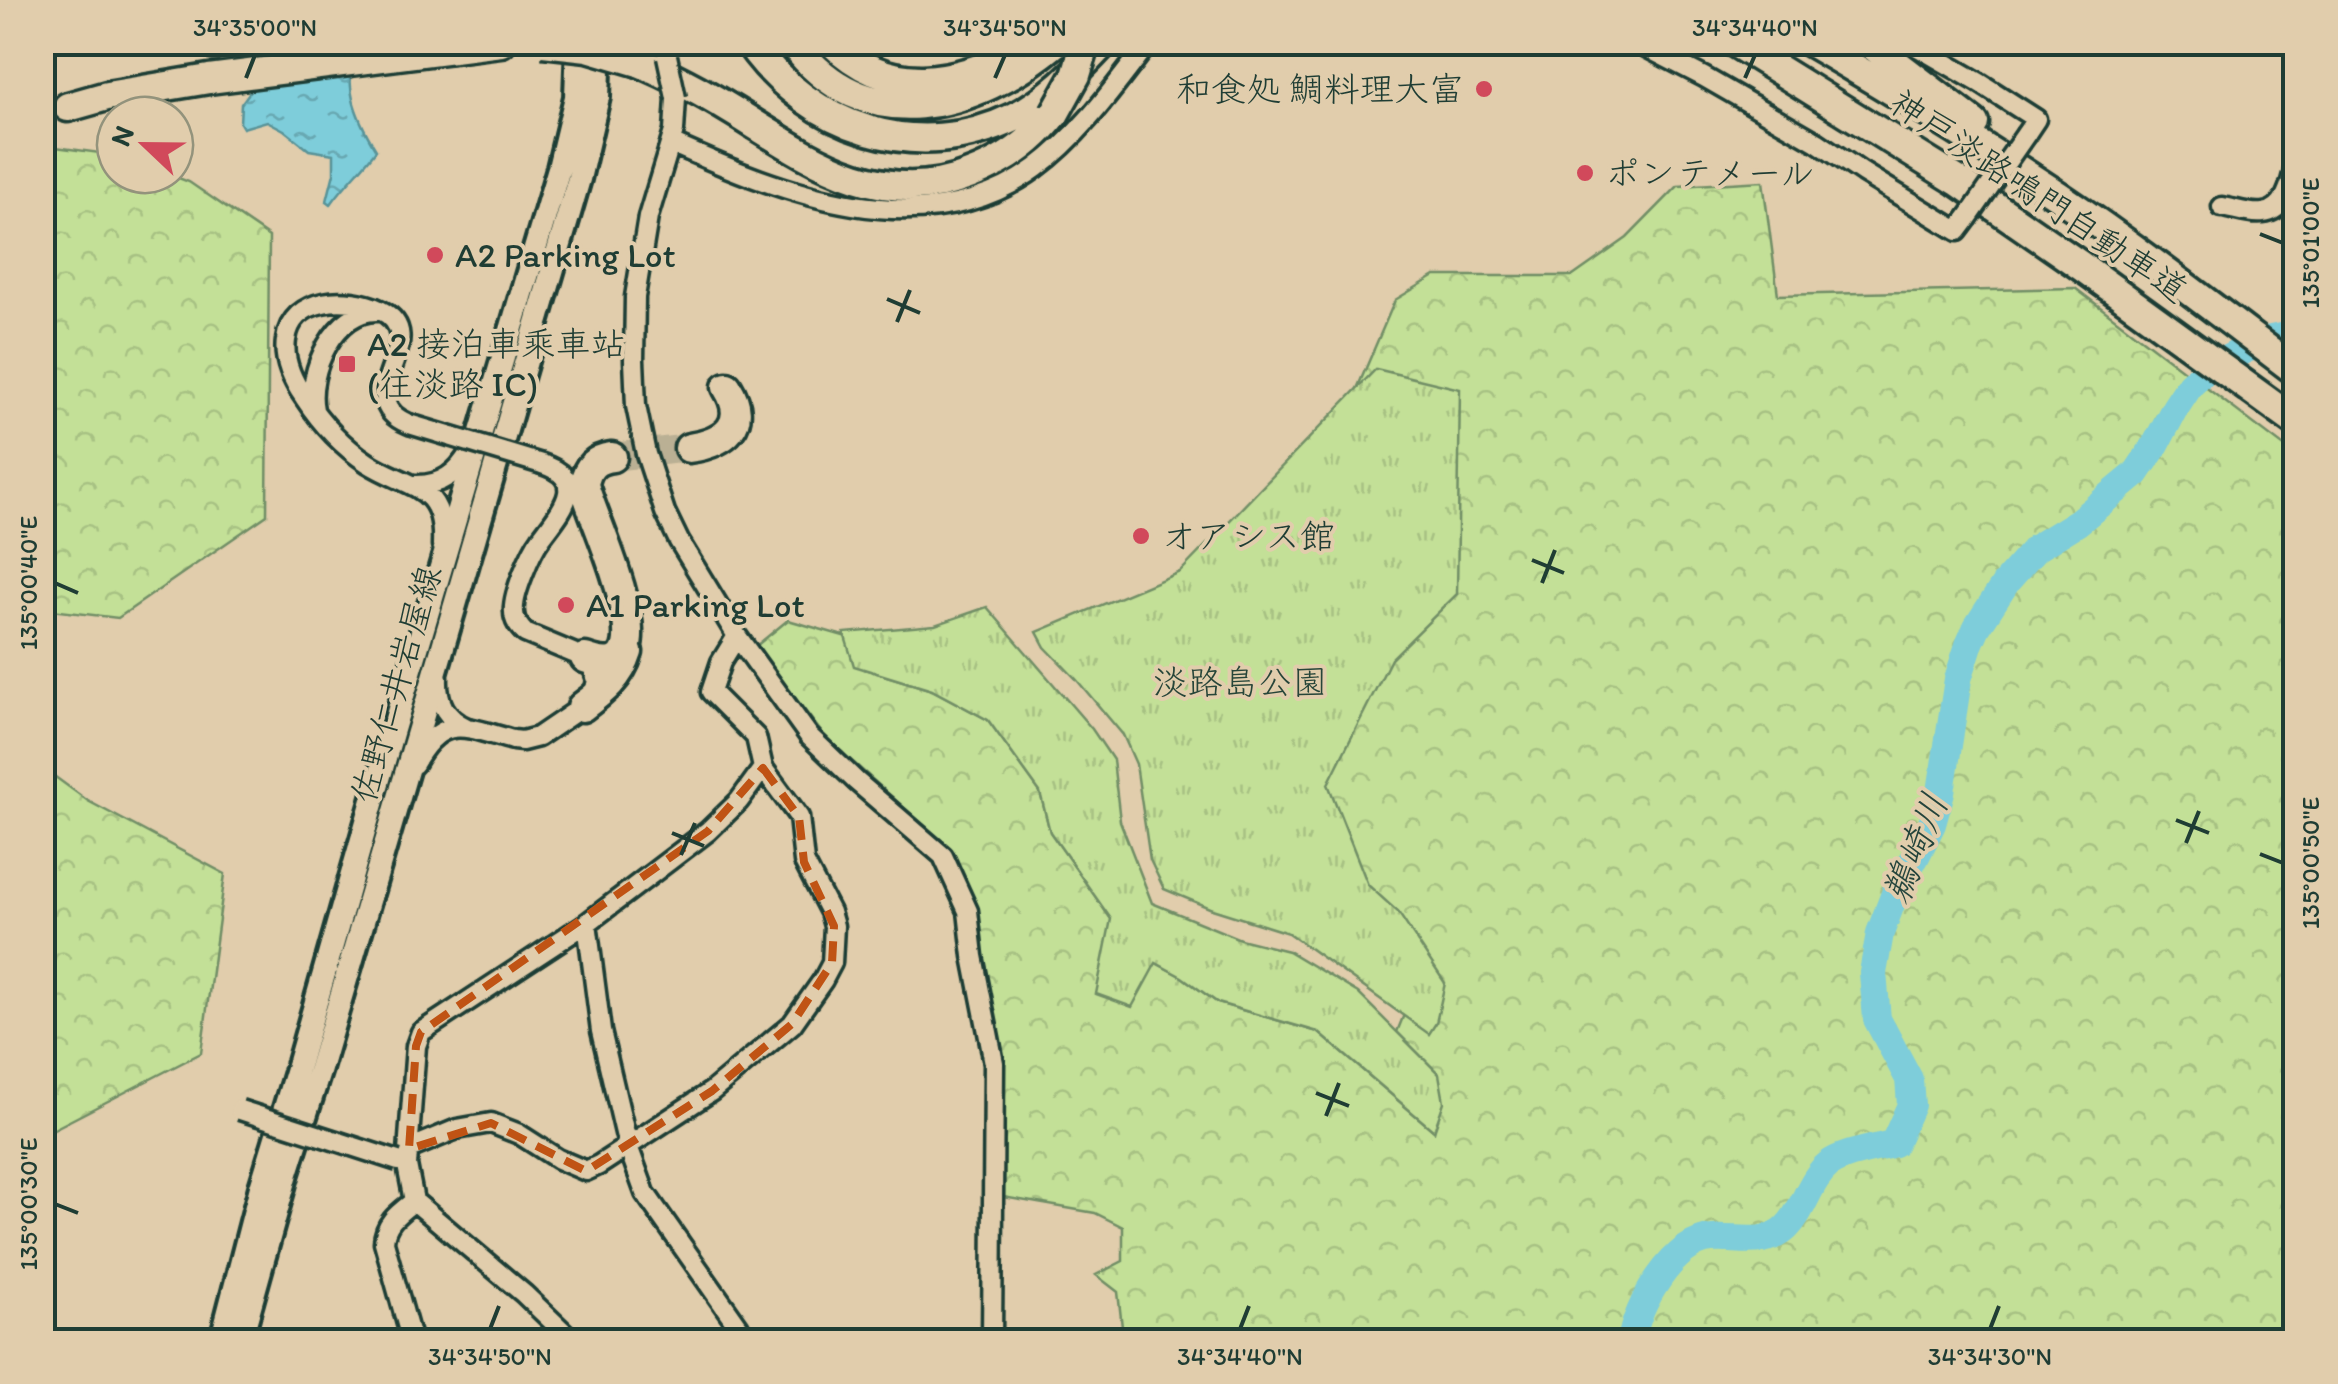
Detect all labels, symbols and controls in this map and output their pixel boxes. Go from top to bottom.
text: 34°35'00"N [193,12,317,42]
text: 34°34'50"N [943,12,1067,42]
text: 34°34'40"N [1692,12,1818,42]
place label: 和食処 鯛料理大富 [1176,68,1464,110]
marker: 和食処 鯛料理大富 [1473,78,1495,100]
street label: 神戸淡路鳴門自動車道 [1882,81,2196,311]
north arrow [95,95,195,195]
text: N [103,121,141,151]
place label: ポンテメール [1605,152,1815,194]
marker: ポンテメール [1574,162,1596,184]
text: 135°01'00"E [2295,177,2325,309]
place label: A2 Parking Lot [455,234,676,276]
marker: A2 Parking Lot [424,244,446,266]
place label: A2 接泊車乘車站 (往淡路 IC) [367,323,626,405]
marker: A2 接泊車乘車站 (往淡路 IC) [336,353,358,375]
place label: オアシス館 [1161,515,1335,557]
text: 135°00'40"E [13,516,43,650]
marker: オアシス館 [1130,525,1152,547]
street label: 佐野仁井岩屋線 [342,560,450,808]
place label: A1 Parking Lot [586,584,805,626]
marker: A1 Parking Lot [555,594,577,616]
park label: 淡路島公園 [1152,661,1328,703]
water label: 鵜崎川 [1872,787,1958,909]
text: 135°00'50"E [2295,797,2325,929]
text: 135°00'30"E [13,1137,43,1271]
text: 34°34'50"N [428,1341,552,1371]
text: 34°34'40"N [1177,1341,1303,1371]
text: 34°34'30"N [1928,1341,2052,1371]

